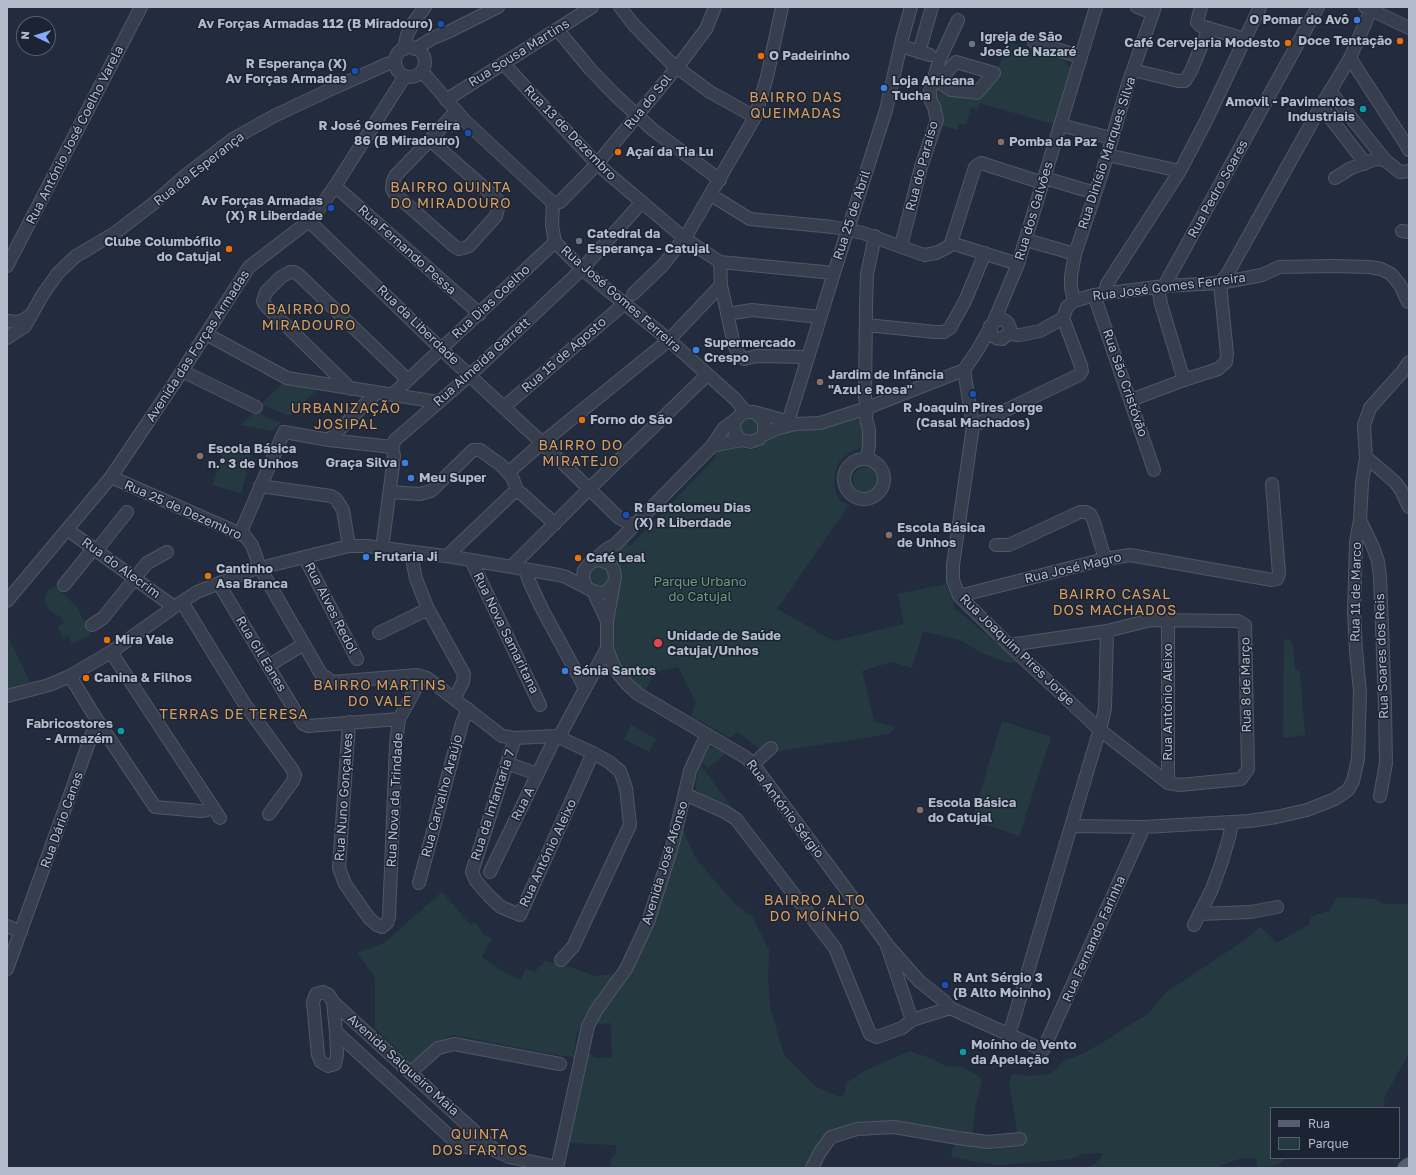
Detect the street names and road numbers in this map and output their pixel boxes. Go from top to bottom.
street label: Rua Sousa Martins [466,16,572,90]
street label: Rua António José Coelho Varela [23,43,127,227]
street label: Rua do Sol [621,71,675,133]
street label: Rua Dinísio Marques Silva [1075,75,1139,231]
street label: Rua 13 de Dezembro [521,82,619,184]
street label: Rua do Paraíso [903,119,941,213]
street label: Rua da Esperança [151,129,247,209]
street label: Rua Pedro Soares [1185,137,1251,241]
street label: Rua dos Galvões [1012,160,1056,262]
street label: Rua 25 de Abril [830,168,874,262]
street label: Rua Fernando Pessa [355,202,459,298]
street label: Rua José Gomes Ferreira [558,242,684,356]
street label: Rua Dias Coelho [449,262,533,342]
street label: Avenida das Forças Armadas [143,267,253,425]
street label: Rua José Gomes Ferreira [1091,270,1247,304]
street label: Rua da Liberdade [374,282,462,368]
street label: Rua Almeida Garrett [430,314,534,410]
street label: Rua 15 de Agosto [518,314,610,396]
street label: Rua São Cristóvão [1099,327,1151,439]
street label: Rua 25 de Dezembro [122,477,244,543]
street label: Rua do Alecrim [79,534,163,602]
street label: Rua 11 de Marco [1347,542,1365,642]
street label: Rua José Magro [1023,549,1123,587]
street label: Rua Alves Redol [301,560,361,656]
street label: Rua Nova Samaritana [470,570,542,696]
street label: Rua Joaquim Pires Jorge [956,591,1078,709]
street label: Rua Soares dos Reis [1372,593,1392,719]
street label: Rua GIl Eanes [232,613,290,695]
street label: Rua 8 de Março [1237,637,1255,733]
street label: Rua António Aleixo [1160,643,1176,761]
street label: Rua Nuno Gonçalves [332,732,356,862]
street label: Rua Nova da Trindade [384,732,406,868]
street label: Rua Carvalho Araújo [418,733,466,859]
street label: Rua da Infantaria 7 [468,747,518,863]
street label: Rua António Sérgio [743,757,827,861]
street label: Rua Dário Canas [37,770,87,870]
street label: Rua A [508,785,538,823]
street label: Rua António Aleixo [516,797,580,909]
street label: Avenida José Afonso [639,799,691,927]
street label: Rua Fernando Farinha [1059,874,1129,1004]
street label: Avenida Salgueiro Maia [344,1011,462,1119]

